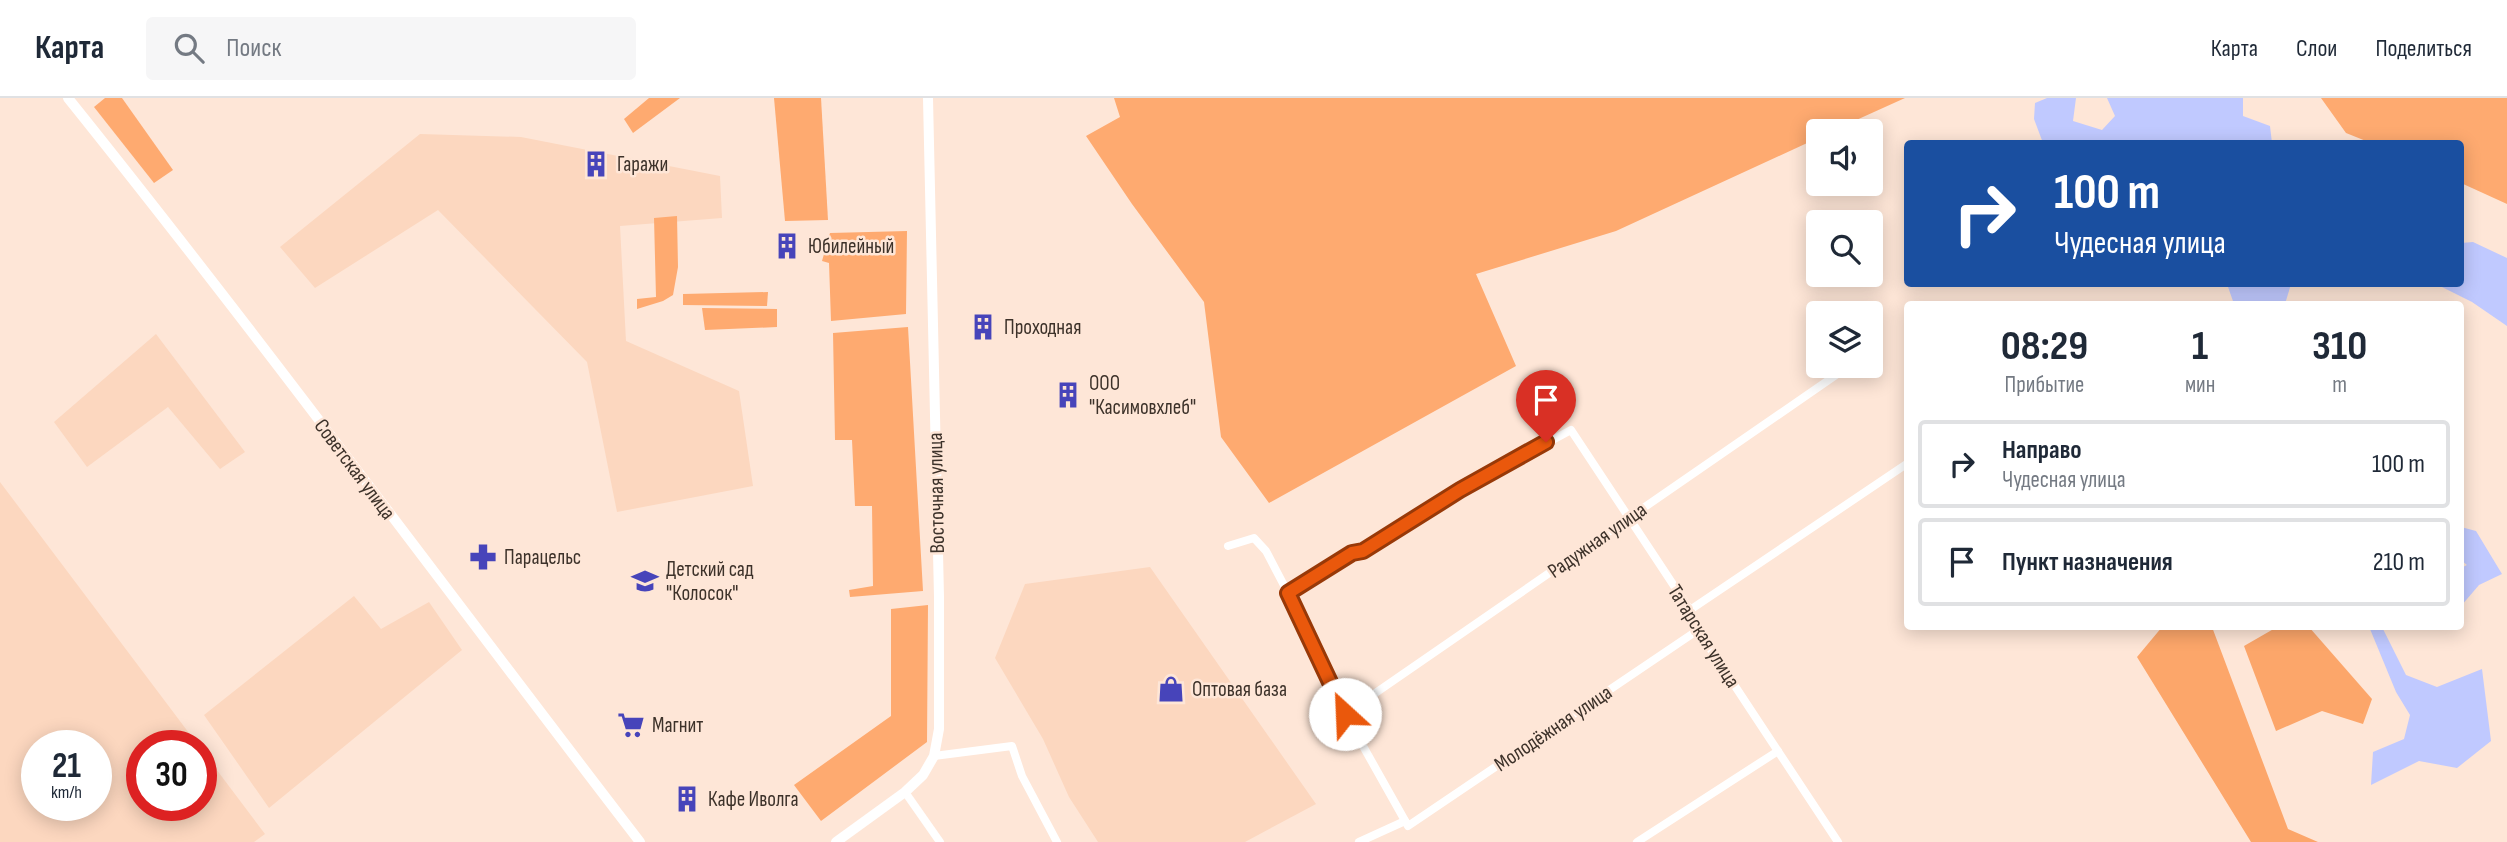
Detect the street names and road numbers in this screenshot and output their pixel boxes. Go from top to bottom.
street label: Советская улица [309,414,401,525]
street label: Восточная улица [923,432,950,554]
street label: Радужная улица [1543,497,1651,584]
street label: Татарская улица [1662,580,1745,692]
street label: Молодёжная улица [1490,680,1617,777]

